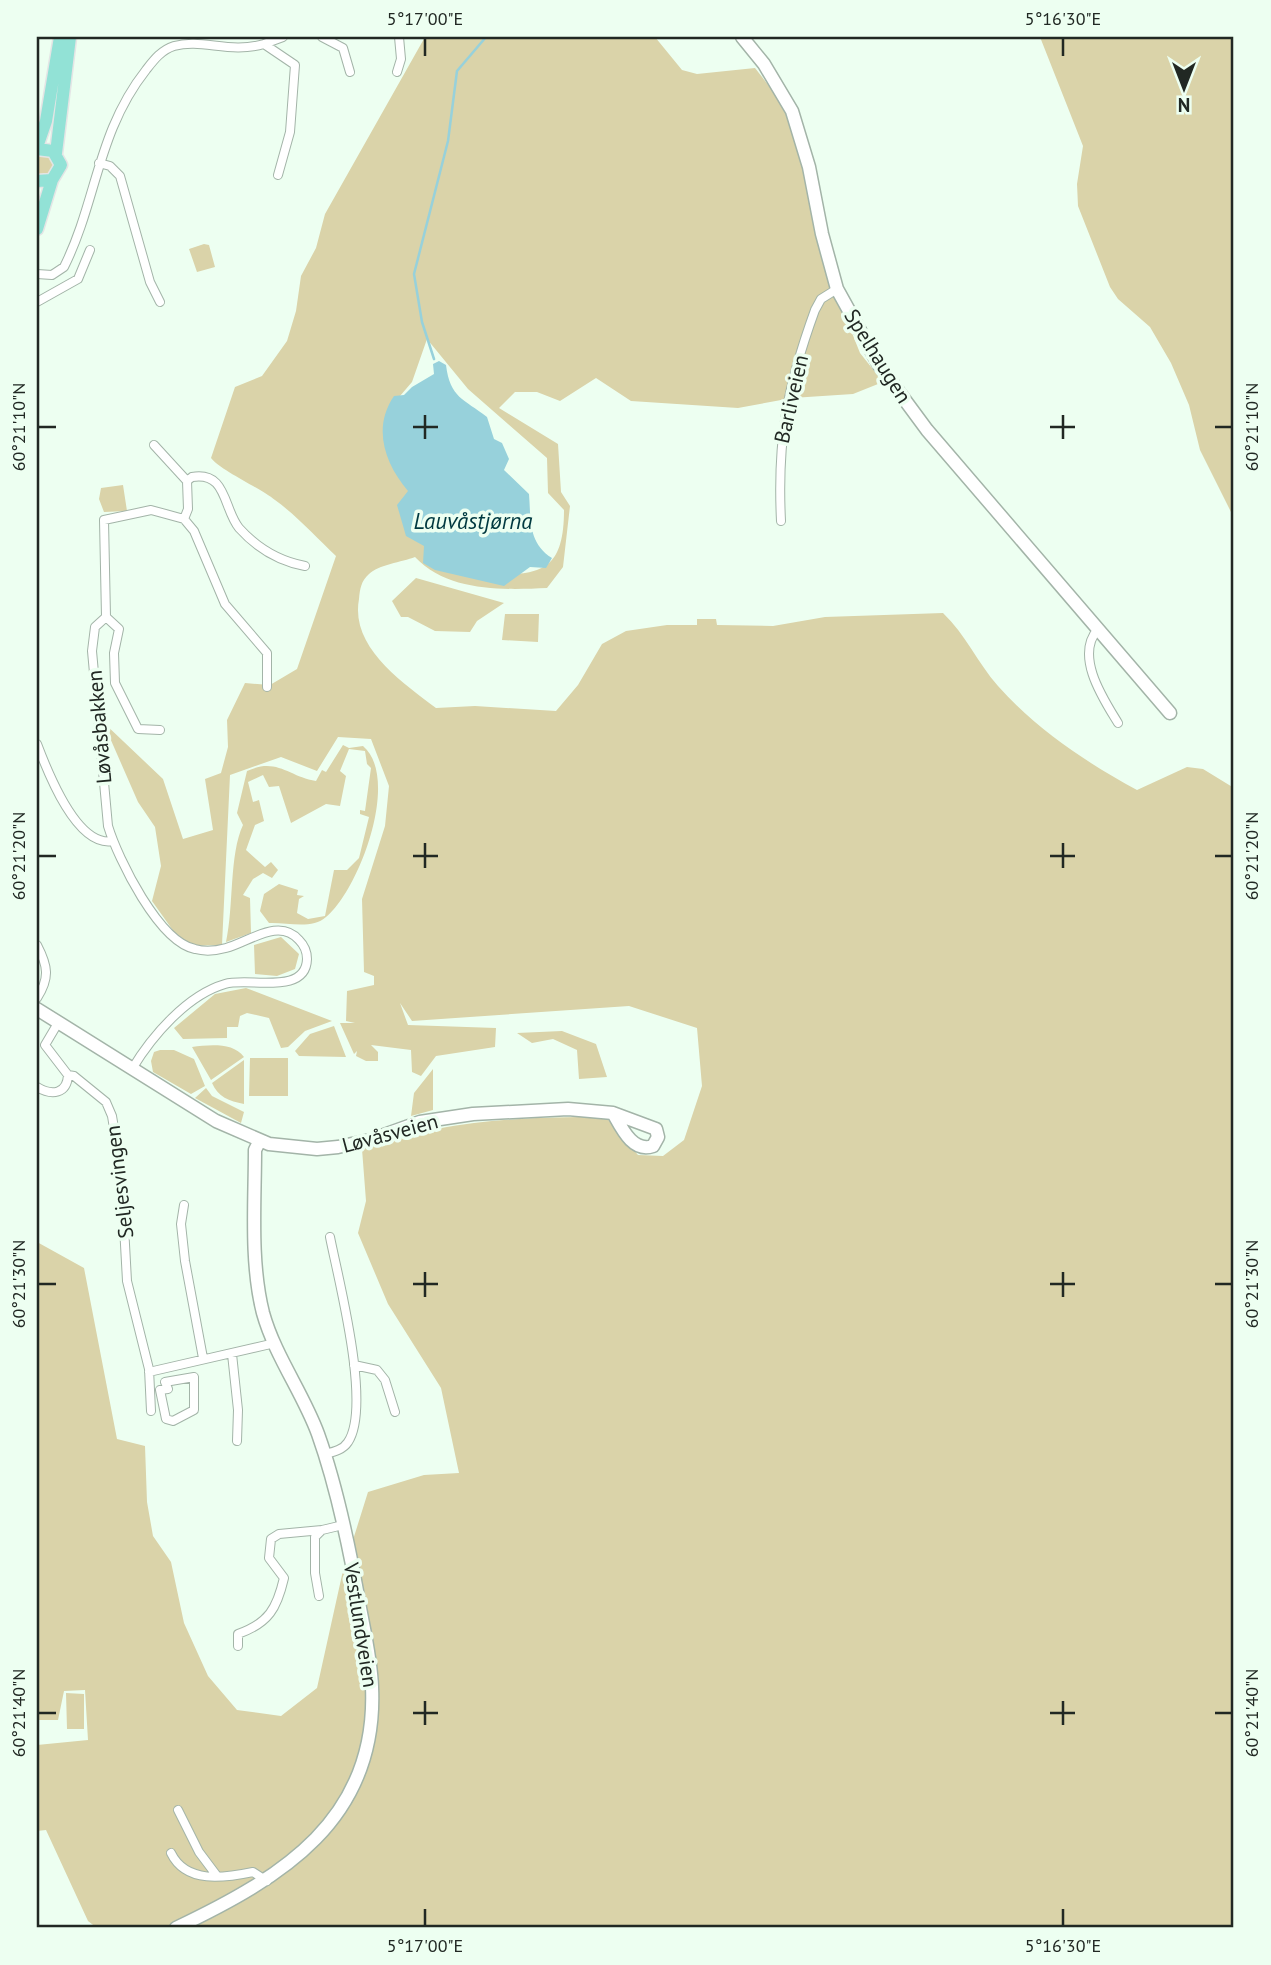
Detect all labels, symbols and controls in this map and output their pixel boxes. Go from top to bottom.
text: 5°17'00"E [387,7,463,30]
text: 5°16'30"E [1025,7,1101,30]
north arrow [1148,52,1218,122]
text: N [1178,93,1190,117]
street label: Spelhaugen [838,304,918,408]
street label: Barliveien [768,352,814,446]
text: 60°21'10"N [7,383,30,471]
text: 60°21'10"N [1240,383,1263,471]
water label: Lauvåstjørna [414,506,532,535]
street label: Løvåsbakken [81,669,117,785]
text: 60°21'20"N [7,812,30,900]
text: 60°21'20"N [1240,812,1263,900]
street label: Løvåsveien [339,1107,441,1159]
street label: Seljesvingen [99,1124,139,1240]
text: 60°21'30"N [7,1240,30,1328]
text: 60°21'30"N [1240,1240,1263,1328]
street label: Vestlundveien [338,1560,384,1689]
text: 60°21'40"N [7,1669,30,1757]
text: 60°21'40"N [1240,1669,1263,1757]
text: 5°17'00"E [387,1934,463,1957]
text: 5°16'30"E [1025,1934,1101,1957]

